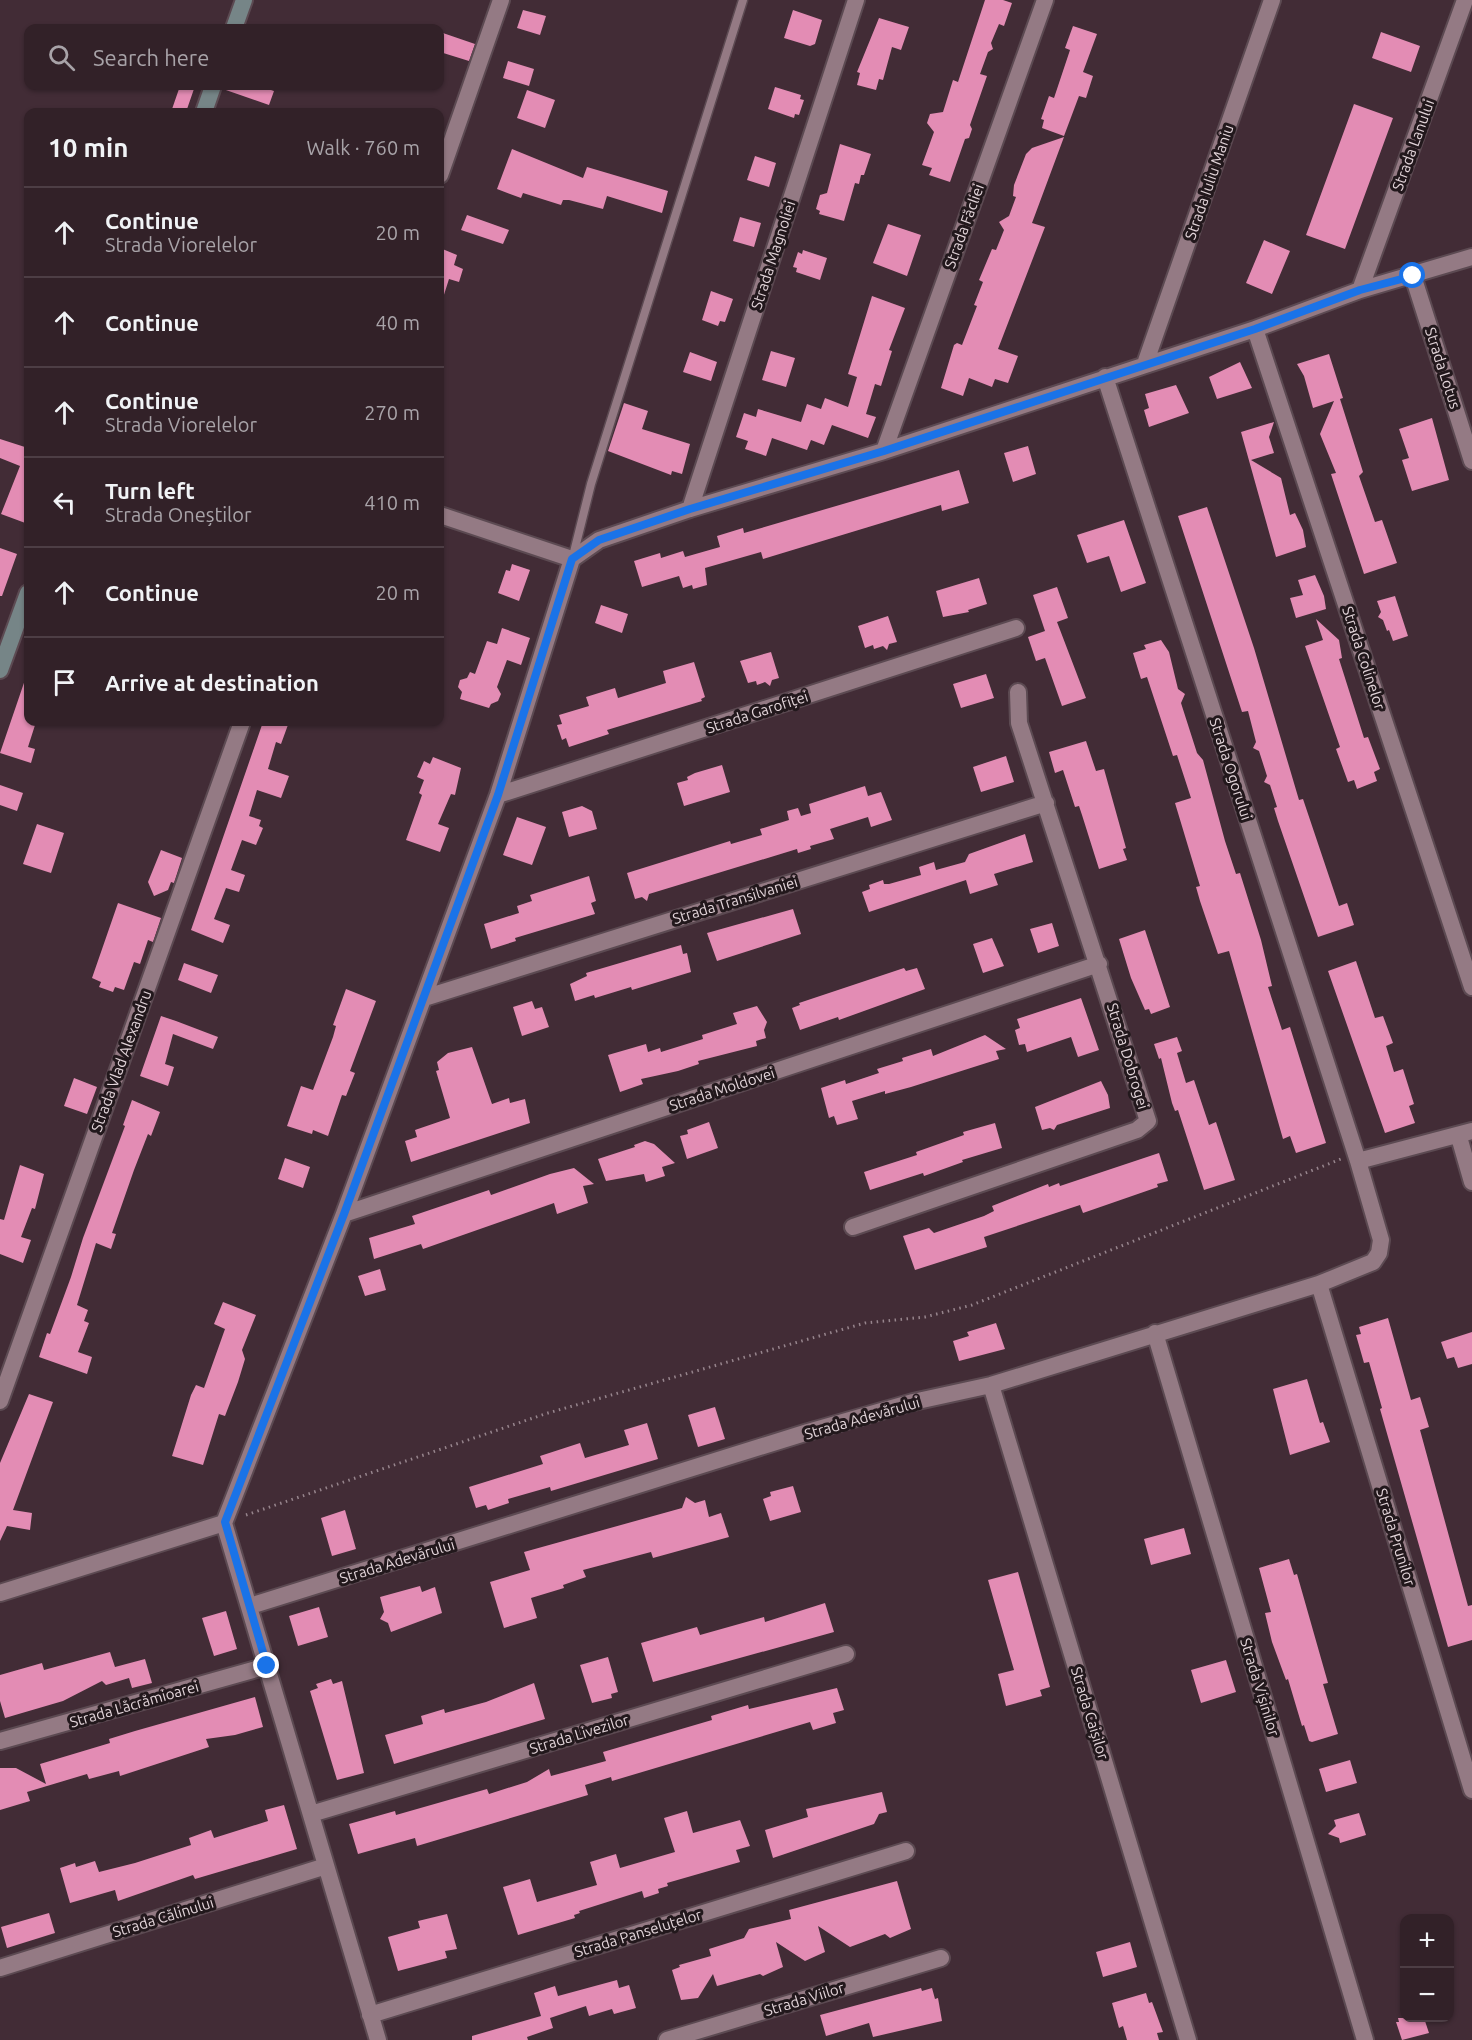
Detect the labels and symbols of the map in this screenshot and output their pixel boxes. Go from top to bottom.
street label: Strada Lanului [1389,97,1437,193]
street label: Strada Iuliu Maniu [1181,122,1237,242]
street label: Strada Făcliei [941,181,987,271]
street label: Strada Magnoliei [747,199,799,311]
route start [1399,262,1425,288]
street label: Strada Lotus [1422,325,1464,411]
street label: Strada Colinelor [1339,604,1389,712]
street label: Strada Garofiței [704,687,810,737]
street label: Strada Ogorului [1206,716,1256,822]
street label: Strada Transilvaniei [670,873,800,927]
street label: Strada Vlad Alexandru [87,988,155,1134]
street label: Strada Dobrogei [1104,1001,1152,1111]
street label: Strada Moldovei [667,1064,777,1114]
street label: Strada Adevărului [802,1393,922,1443]
street label: Strada Prunilor [1373,1486,1419,1588]
street label: Strada Adevărului [337,1535,457,1587]
street label: Strada Vișinilor [1237,1636,1283,1738]
route end [253,1652,279,1678]
street label: Strada Caișilor [1068,1665,1112,1762]
street label: Strada Lăcrămioarei [68,1677,200,1731]
street label: Strada Livezilor [527,1711,631,1757]
street label: Strada Călinului [110,1894,216,1940]
street label: Strada Panseluțelor [572,1905,704,1960]
street label: Strada Viilor [762,1979,846,2019]

